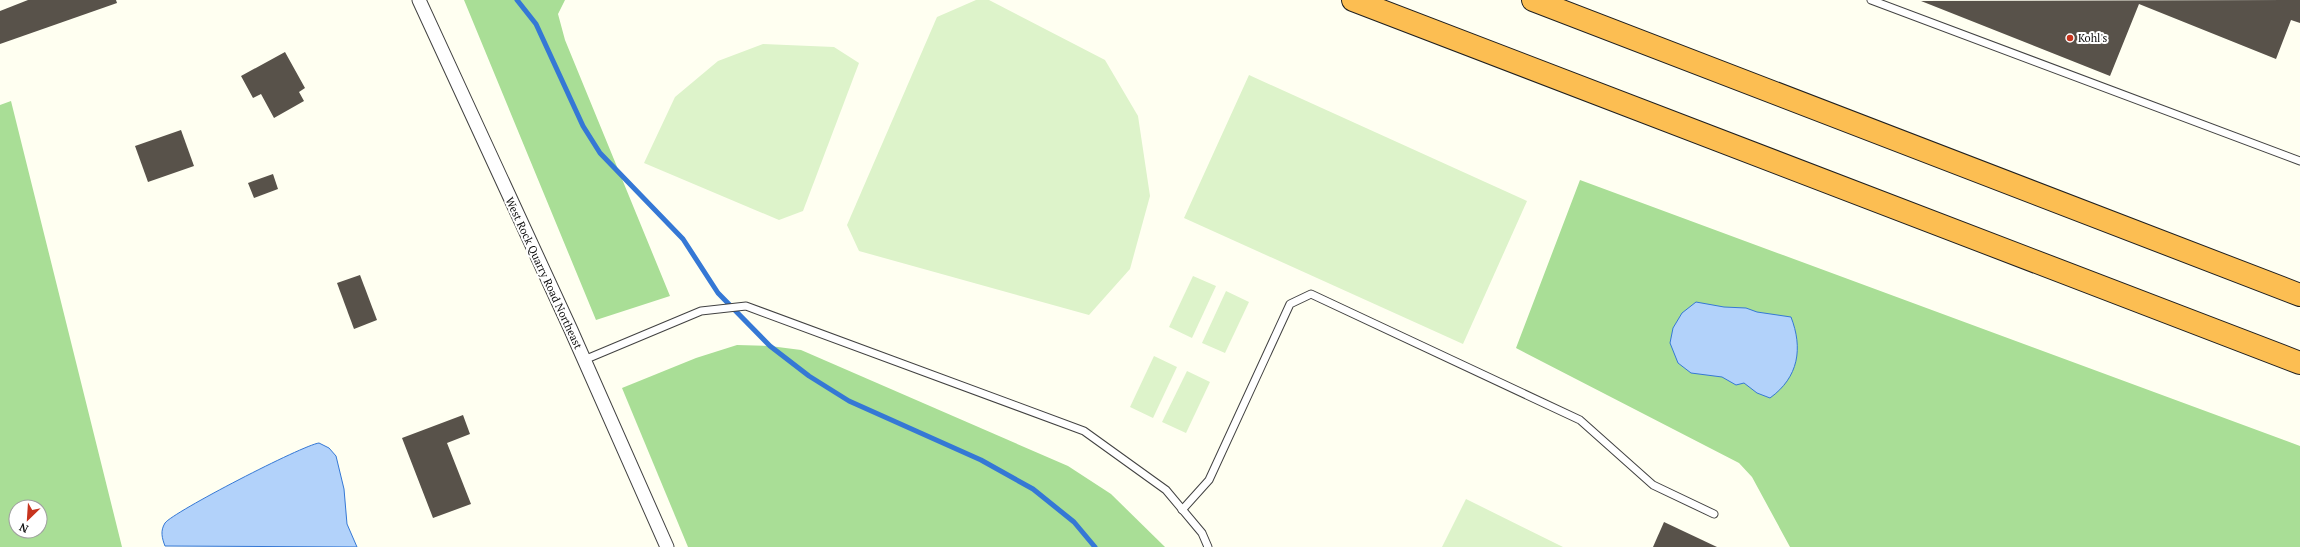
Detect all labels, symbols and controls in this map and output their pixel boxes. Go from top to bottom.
place label: Kohl's [2078,31,2108,45]
marker: Kohl's [2065,33,2075,43]
street label: West Rock Quarry Road Northeast [503,195,585,351]
north arrow [8,499,48,539]
text: N [16,520,31,536]

